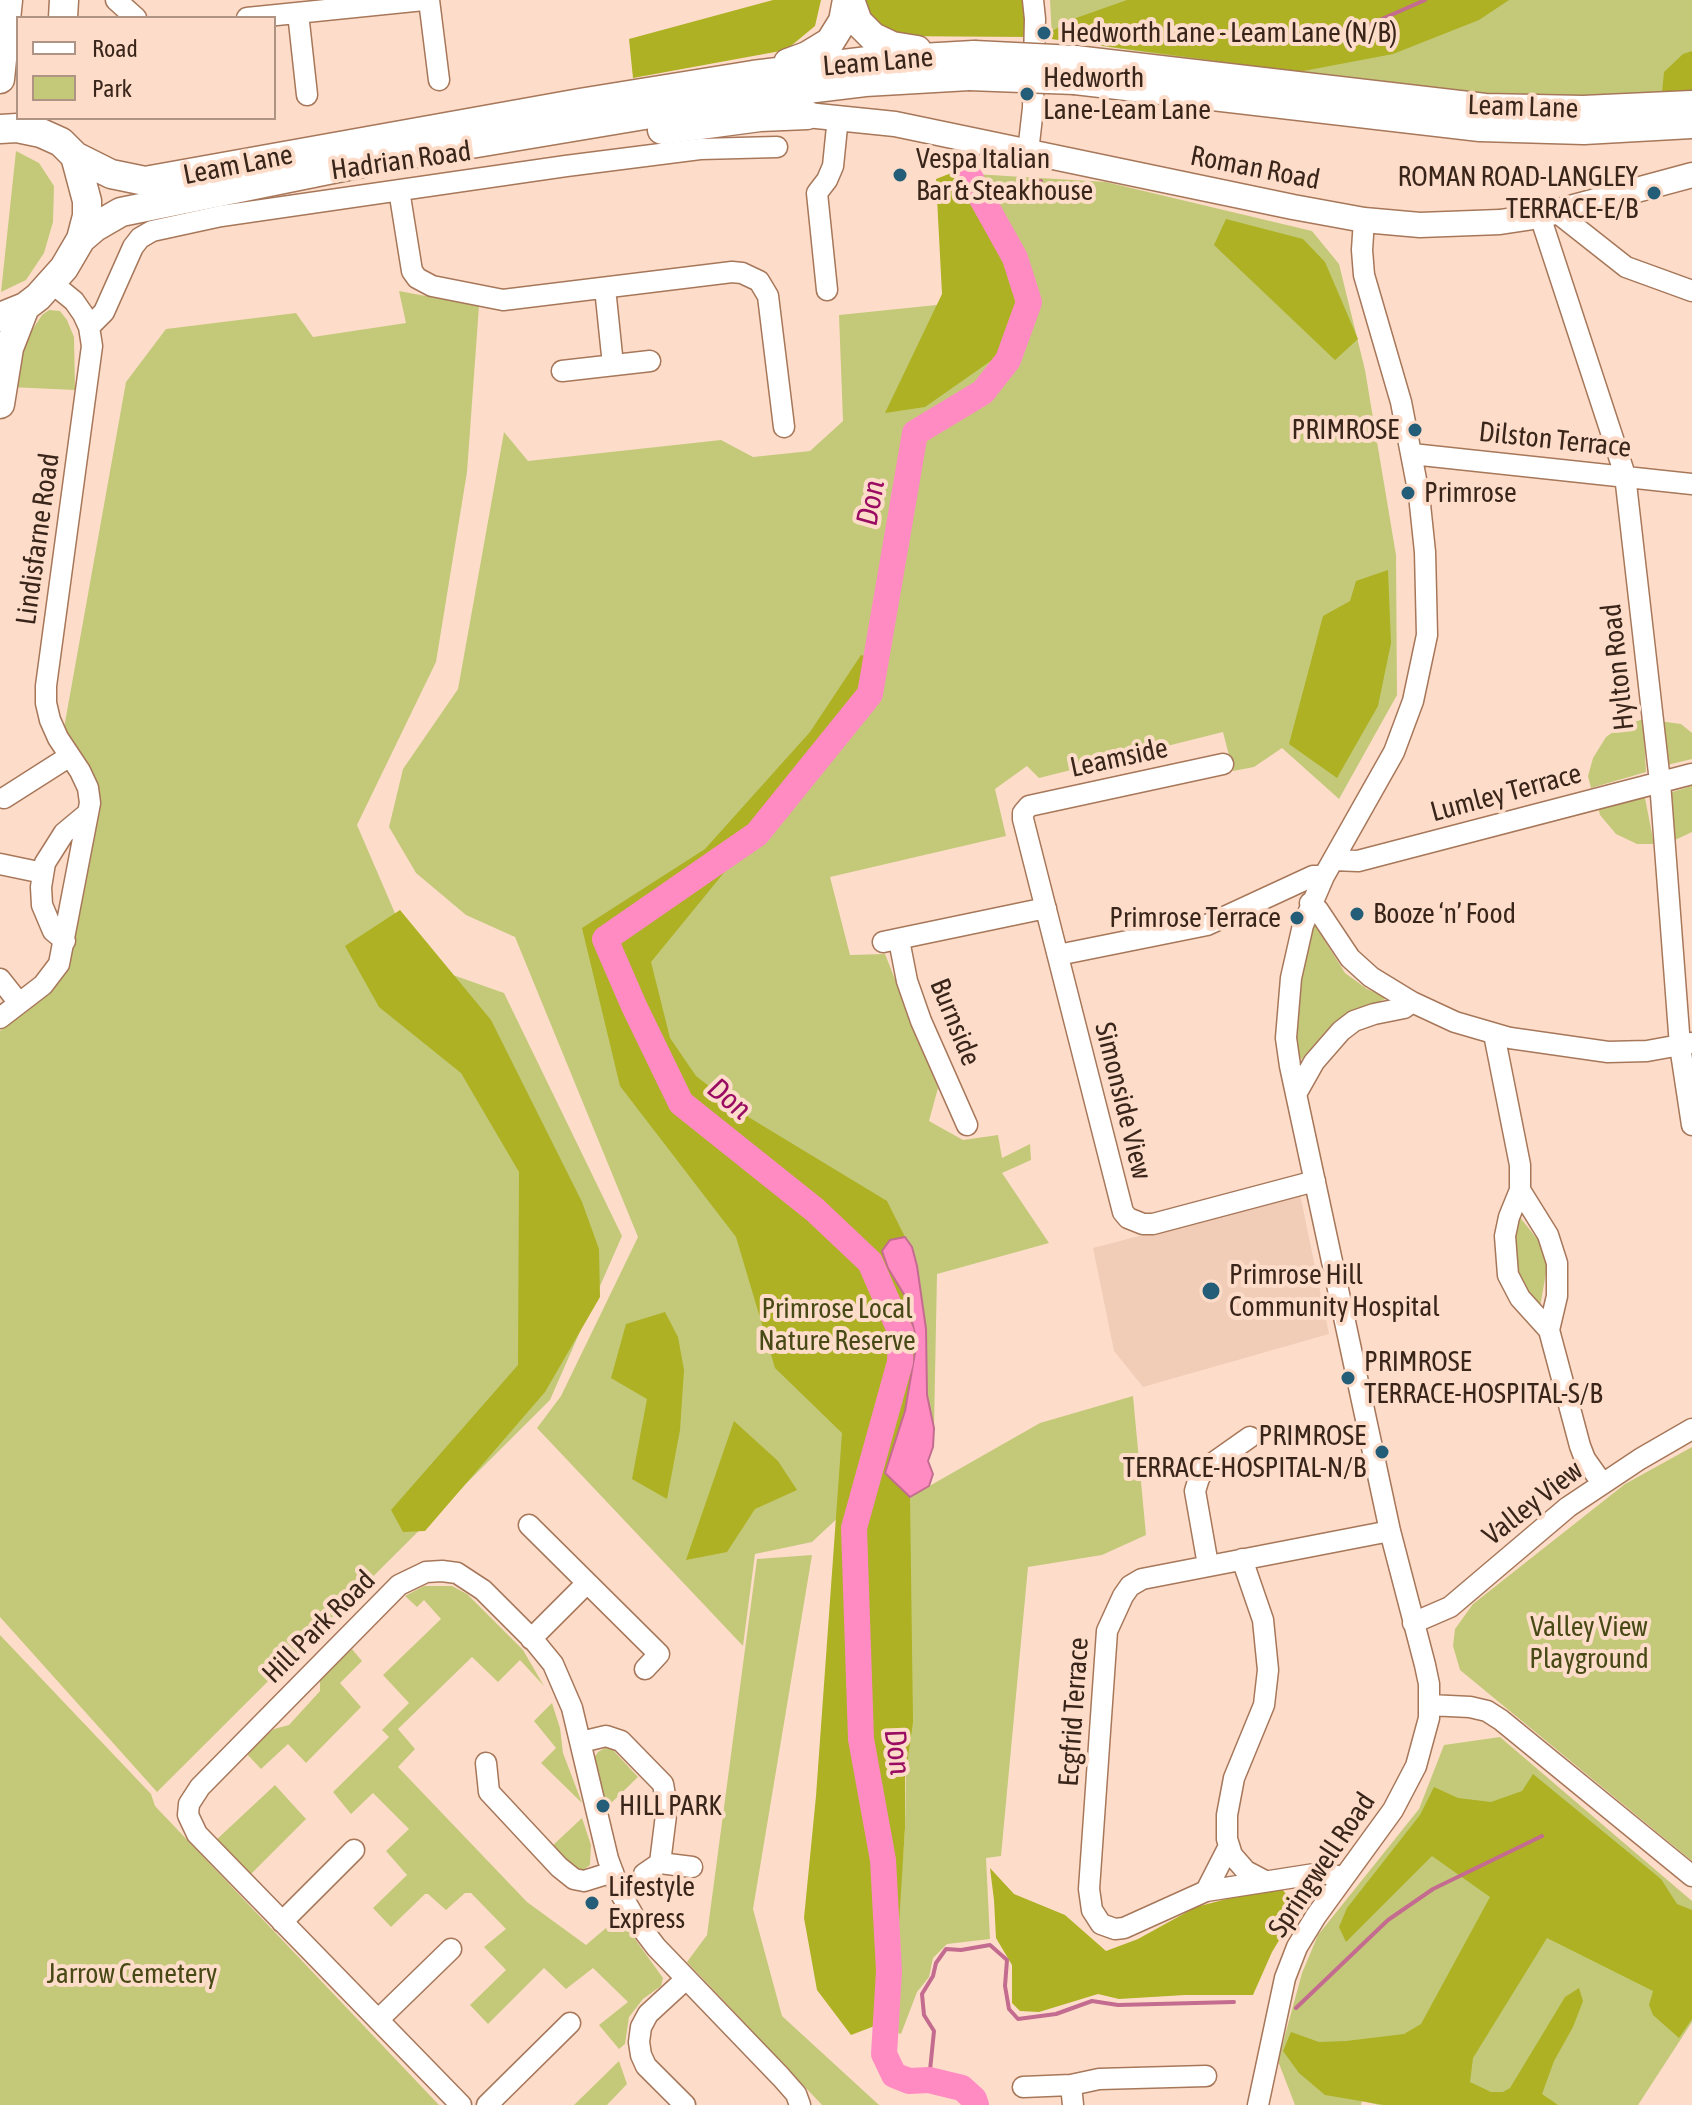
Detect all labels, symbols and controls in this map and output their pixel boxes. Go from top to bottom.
legend [16,16,276,120]
place label: Hedworth Lane - Leam Lane (N/B) [1060,16,1397,50]
marker: Hedworth Lane - Leam Lane (N/B) [1035,24,1053,42]
text: Road [92,35,138,62]
street label: Leam Lane [821,40,935,84]
place label: Hedworth Lane-Leam Lane [1043,61,1211,127]
text: Park [92,75,132,102]
marker: Hedworth Lane-Leam Lane [1018,85,1036,103]
street label: Leam Lane [1467,88,1579,126]
street label: Hadrian Road [329,135,473,187]
street label: Leam Lane [180,138,296,192]
street label: Roman Road [1187,139,1323,197]
place label: Vespa Italian Bar & Steakhouse [916,142,1093,208]
place label: ROMAN ROAD-LANGLEY TERRACE-E/B [1397,160,1638,226]
marker: Vespa Italian Bar & Steakhouse [891,166,909,184]
marker: ROMAN ROAD-LANGLEY TERRACE-E/B [1645,184,1663,202]
place label: PRIMROSE [1292,413,1399,447]
street label: Dilston Terrace [1477,415,1633,465]
marker: PRIMROSE [1406,421,1424,439]
street label: Lindisfarne Road [9,451,67,627]
place label: Primrose [1424,476,1517,510]
water label: Don [849,477,893,529]
marker: Primrose [1399,484,1417,502]
street label: Hylton Road [1595,602,1641,732]
street label: Leamside [1067,731,1171,785]
street label: Lumley Terrace [1427,757,1585,829]
place label: Booze ‘n’ Food [1373,897,1516,931]
place label: Primrose Terrace [1109,901,1281,935]
marker: Booze ‘n’ Food [1348,905,1366,923]
marker: Primrose Terrace [1288,909,1306,927]
street label: Burnside [922,974,988,1070]
street label: Simonside View [1087,1019,1159,1183]
water label: Don [700,1071,758,1127]
place label: Primrose Hill Community Hospital [1229,1258,1440,1324]
marker: Primrose Hill Community Hospital [1200,1280,1222,1302]
park label: Primrose Local Nature Reserve [758,1292,916,1358]
place label: PRIMROSE TERRACE-HOSPITAL-S/B [1364,1345,1603,1411]
marker: PRIMROSE TERRACE-HOSPITAL-S/B [1339,1369,1357,1387]
place label: PRIMROSE TERRACE-HOSPITAL-N/B [1123,1419,1366,1485]
marker: PRIMROSE TERRACE-HOSPITAL-N/B [1373,1443,1391,1461]
street label: Valley View [1476,1454,1590,1552]
street label: Hill Park Road [256,1564,382,1690]
park label: Valley View Playground [1529,1610,1649,1676]
street label: Ecgfrid Terrace [1052,1636,1096,1788]
water label: Don [876,1727,918,1777]
street label: Springwell Road [1261,1787,1383,1943]
place label: HILL PARK [619,1789,722,1823]
marker: HILL PARK [594,1797,612,1815]
place label: Lifestyle Express [608,1870,695,1936]
marker: Lifestyle Express [583,1894,601,1912]
park label: Jarrow Cemetery [47,1957,217,1991]

